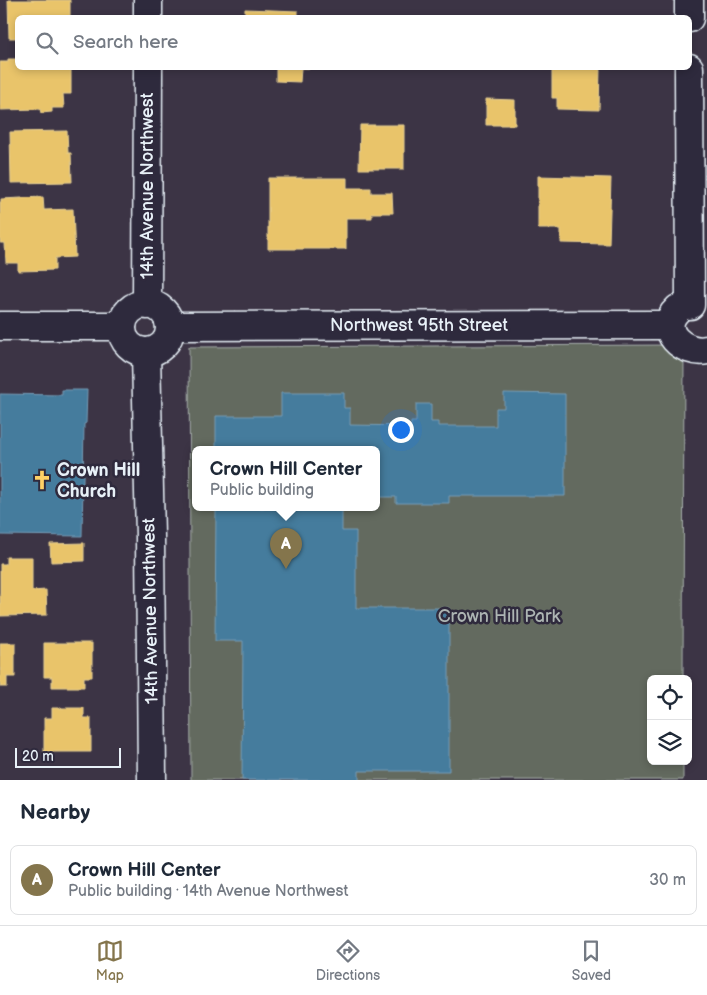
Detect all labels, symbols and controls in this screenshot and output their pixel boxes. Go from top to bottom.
search box [15,15,692,70]
icon: search [33,29,61,57]
text: Search here [73,31,178,54]
street label: 14th Avenue Northwest [137,92,158,279]
street label: Northwest 95th Street [330,315,508,336]
your location [388,417,414,443]
popup [192,446,380,511]
text: Crown Hill Center [210,458,362,481]
place label: Crown Hill Church [57,460,140,502]
church icon: Crown Hill Church [31,469,53,491]
text: Public building [210,481,314,500]
street label: 14th Avenue Northwest [138,517,163,704]
pin: A [270,528,302,569]
park label: Crown Hill Park [438,606,560,627]
map controls [647,675,692,765]
button: locate [647,675,692,720]
button: layers [647,720,692,765]
scale bar [15,745,121,768]
text: 20 m [22,748,54,765]
text: Nearby [20,800,90,825]
text: Crown Hill Center [68,859,221,882]
text: A [32,871,42,890]
text: 30 m [649,871,686,890]
text: Public building · 14th Avenue Northwest [68,882,348,901]
tab: Map [96,937,124,984]
tab: Directions [316,937,380,984]
tab: Saved [572,937,611,984]

